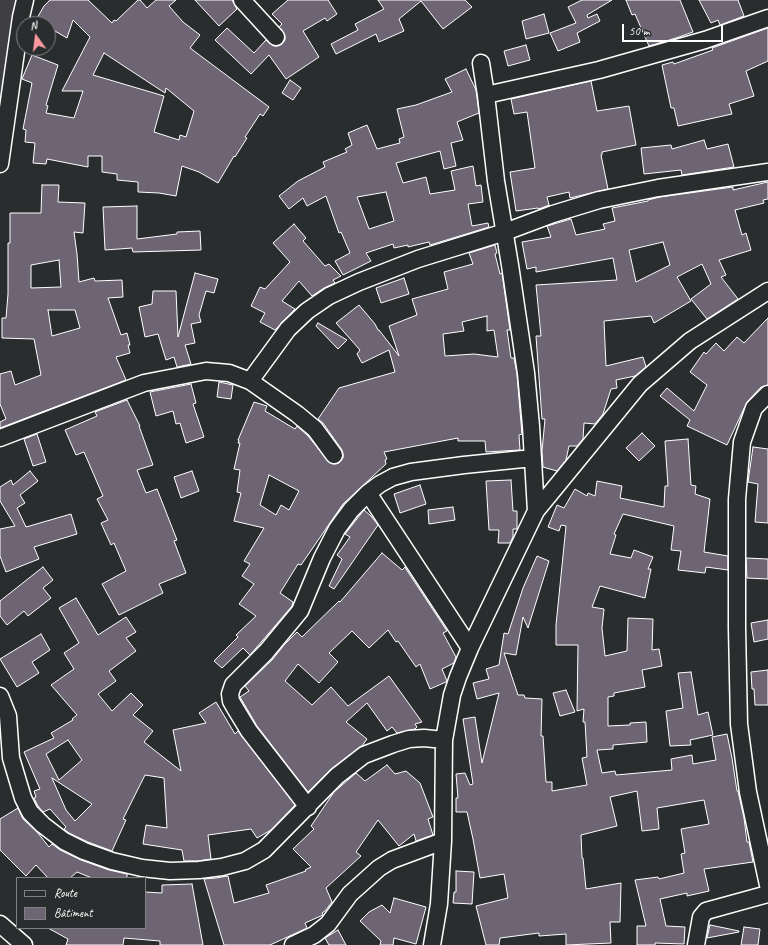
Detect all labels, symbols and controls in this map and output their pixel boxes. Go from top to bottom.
north arrow [16,16,56,56]
scale bar [624,16,725,42]
text: N [28,18,38,33]
text: 50 m [629,23,649,39]
legend [16,877,146,929]
text: Route [54,885,77,901]
text: Bâtiment [54,905,92,921]

